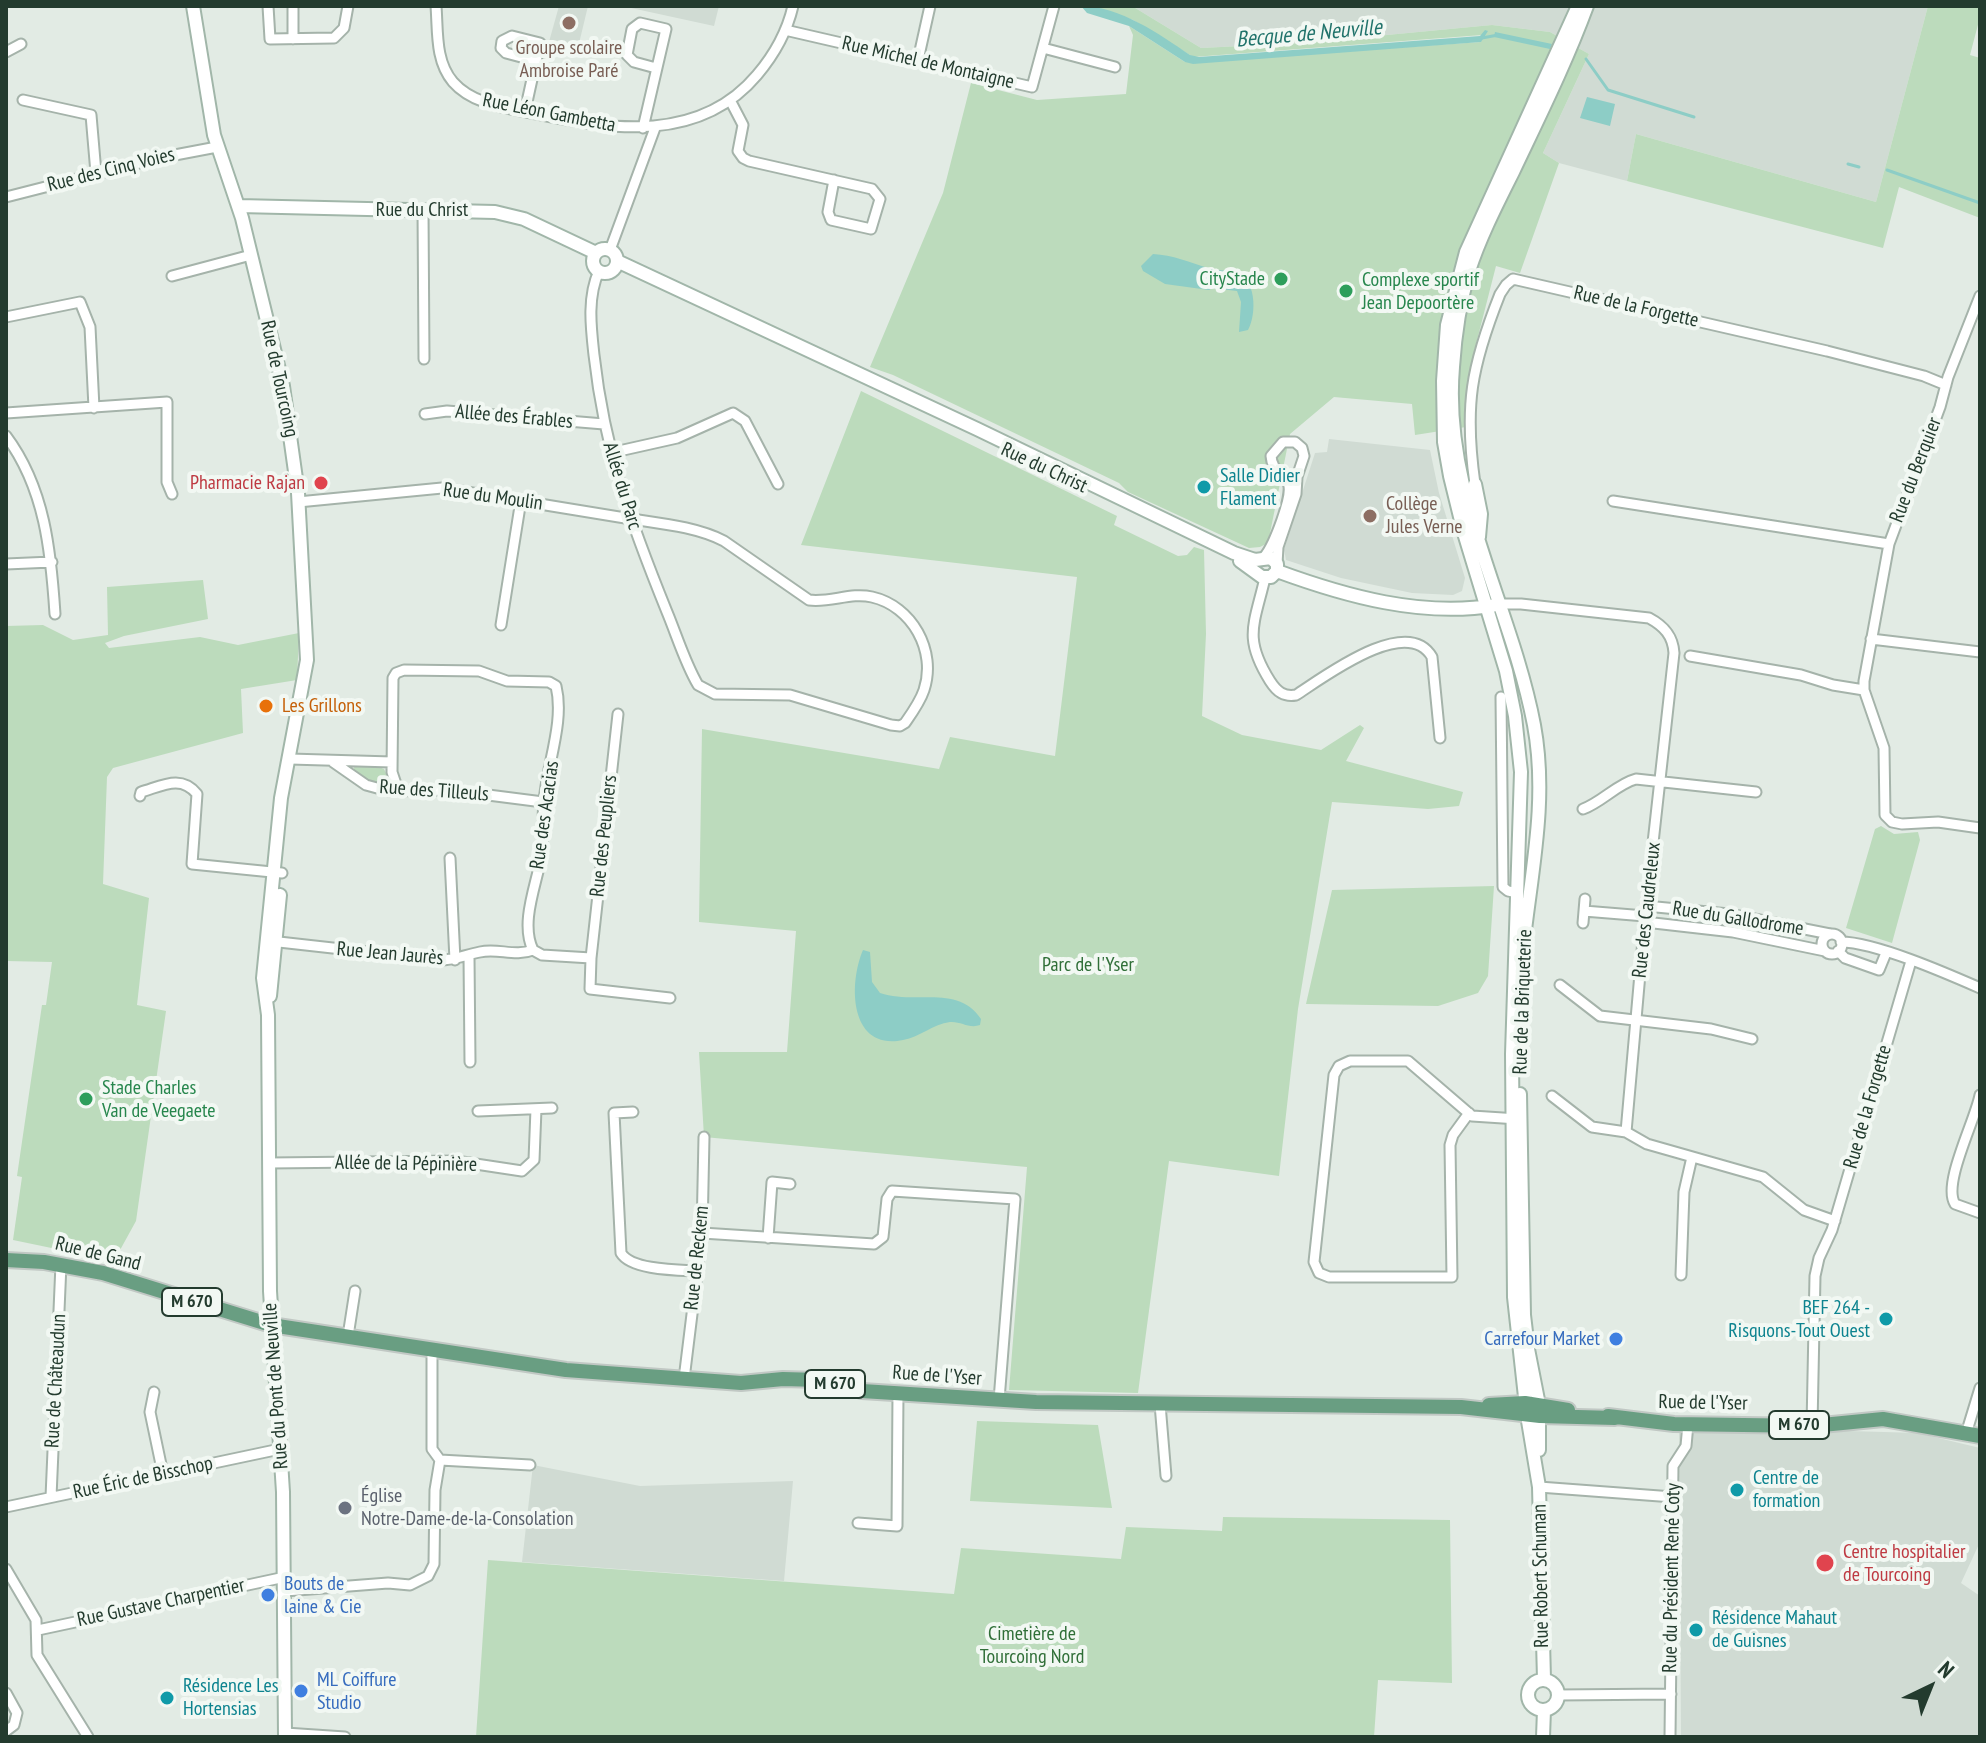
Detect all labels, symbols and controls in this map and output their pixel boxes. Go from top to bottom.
marker: Groupe scolaire Ambroise Paré [560,14,578,32]
water label: Becque de Neuville [1235,14,1383,54]
street label: Rue Michel de Montaigne [840,32,1016,94]
place label: Groupe scolaire Ambroise Paré [516,36,622,83]
street label: Rue Léon Gambetta [481,88,617,138]
street label: Rue des Cinq Voies [45,143,177,197]
street label: Rue du Christ [376,198,468,222]
place label: CityStade [1200,267,1265,291]
place label: Complexe sportif Jean Depoortère [1362,268,1479,315]
marker: CityStade [1272,270,1290,288]
street label: Rue de la Forgette [1571,281,1701,333]
marker: Complexe sportif Jean Depoortère [1337,282,1355,300]
street label: Rue de Tourcoing [255,318,303,440]
street label: Allée des Érables [454,400,574,434]
street label: Rue du Berquier [1885,414,1947,526]
street label: Rue du Christ [997,438,1091,498]
street label: Allée du Parc [597,439,647,533]
place label: Salle Didier Flament [1220,464,1300,511]
place label: Pharmacie Rajan [190,471,305,495]
marker: Pharmacie Rajan [312,474,330,492]
street label: Rue du Moulin [442,478,544,516]
marker: Salle Didier Flament [1195,478,1213,496]
place label: Collège Jules Verne [1386,492,1462,539]
marker: Collège Jules Verne [1361,507,1379,525]
place label: Les Grillons [282,694,362,718]
marker: Les Grillons [257,697,275,715]
street label: Rue des Acacias [526,759,564,871]
street label: Rue des Peupliers [586,774,622,898]
street label: Rue des Tilleuls [378,775,490,807]
street label: Rue des Caudreleux [1628,841,1666,979]
street label: Rue du Gallodrome [1671,897,1805,941]
street label: Rue de la Briqueterie [1508,929,1538,1075]
street label: Rue Jean Jaurès [336,937,444,971]
park label: Parc de l'Yser [1042,953,1134,977]
street label: Rue de la Forgette [1839,1043,1897,1171]
place label: Stade Charles Van de Veegaete [102,1076,216,1123]
marker: Stade Charles Van de Veegaete [77,1090,95,1108]
street label: Allée de la Pépinière [335,1151,477,1177]
street label: Rue de Reckem [680,1205,714,1311]
street label: Rue de Gand [53,1232,143,1276]
road number: M 670 [162,1288,222,1316]
place label: BEF 264 - Risquons-Tout Ouest [1728,1296,1870,1343]
street label: Rue du Pont de Neuville [258,1302,294,1470]
marker: BEF 264 - Risquons-Tout Ouest [1877,1310,1895,1328]
street label: Rue de Châteaudun [41,1313,71,1449]
place label: Carrefour Market [1484,1327,1600,1351]
marker: Carrefour Market [1607,1330,1625,1348]
street label: Rue de l'Yser [892,1361,982,1391]
road number: M 670 [805,1370,865,1398]
street label: Rue de l'Yser [1658,1390,1748,1416]
road number: M 670 [1769,1411,1829,1439]
street label: Rue Éric de Bisschop [71,1451,215,1505]
place label: Centre de formation [1753,1466,1820,1513]
marker: Centre de formation [1728,1481,1746,1499]
street label: Rue du Président René Coty [1658,1483,1686,1673]
place label: Église Notre-Dame-de-la-Consolation [361,1484,574,1531]
marker: Église Notre-Dame-de-la-Consolation [336,1499,354,1517]
street label: Rue Robert Schuman [1528,1504,1554,1648]
place label: Centre hospitalier de Tourcoing [1843,1540,1966,1587]
marker: Centre hospitalier de Tourcoing [1814,1552,1836,1574]
place label: Bouts de laine & Cie [284,1572,361,1619]
street label: Rue Gustave Charpentier [75,1574,247,1632]
marker: Bouts de laine & Cie [259,1586,277,1604]
place label: Résidence Mahaut de Guisnes [1712,1606,1837,1653]
marker: Résidence Mahaut de Guisnes [1687,1621,1705,1639]
park label: Cimetière de Tourcoing Nord [980,1622,1084,1669]
north arrow [1890,1647,1970,1727]
text: N [1932,1655,1960,1684]
place label: ML Coiffure Studio [317,1668,397,1715]
place label: Résidence Les Hortensias [183,1674,279,1721]
marker: ML Coiffure Studio [292,1682,310,1700]
marker: Résidence Les Hortensias [158,1689,176,1707]

